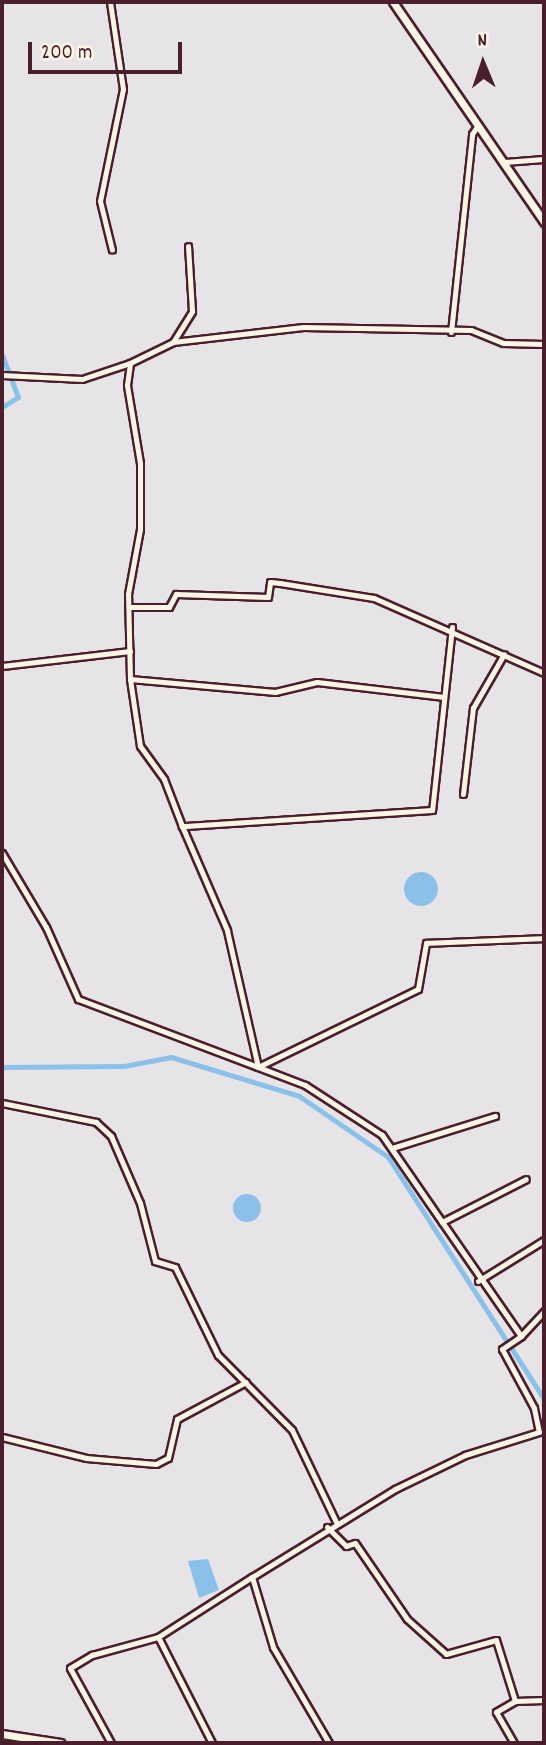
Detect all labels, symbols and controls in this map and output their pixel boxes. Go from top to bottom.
scale bar [32,28,186,72]
north arrow [448,28,518,98]
text: N [477,28,487,55]
text: 200 m [41,39,92,69]

